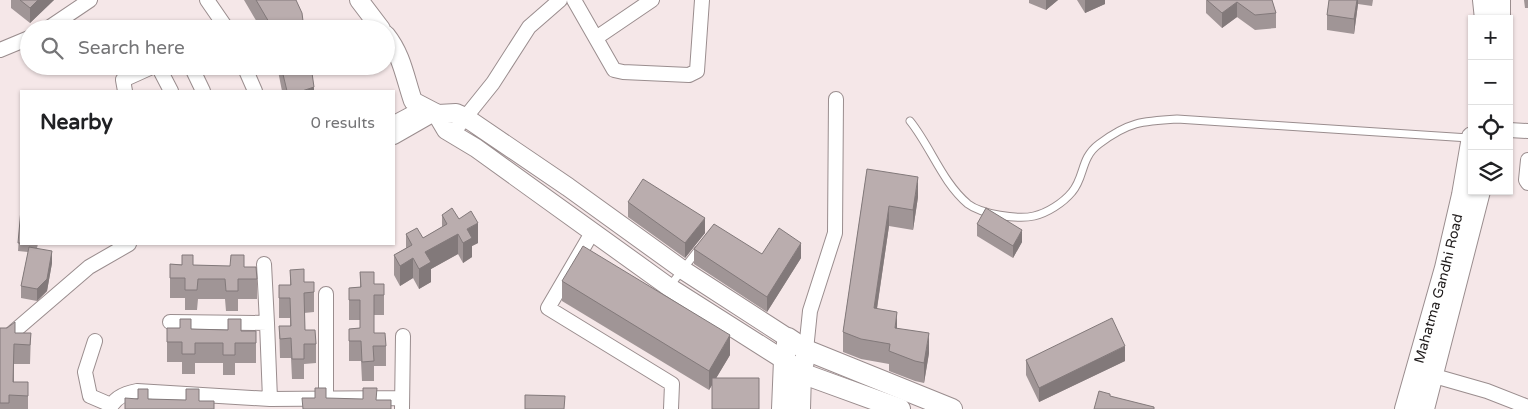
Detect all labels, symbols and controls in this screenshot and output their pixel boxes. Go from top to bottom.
map controls [1468,15,1513,195]
button: + [1468,15,1513,60]
search box [20,20,395,75]
icon: search [38,34,66,62]
text: Search here [78,37,185,59]
button: − [1468,60,1513,105]
button: locate [1468,105,1513,150]
text: Nearby [40,110,113,135]
text: 0 results [311,113,375,133]
button: layers [1468,150,1513,195]
street label: Mahatma Gandhi Road [1410,212,1466,365]

